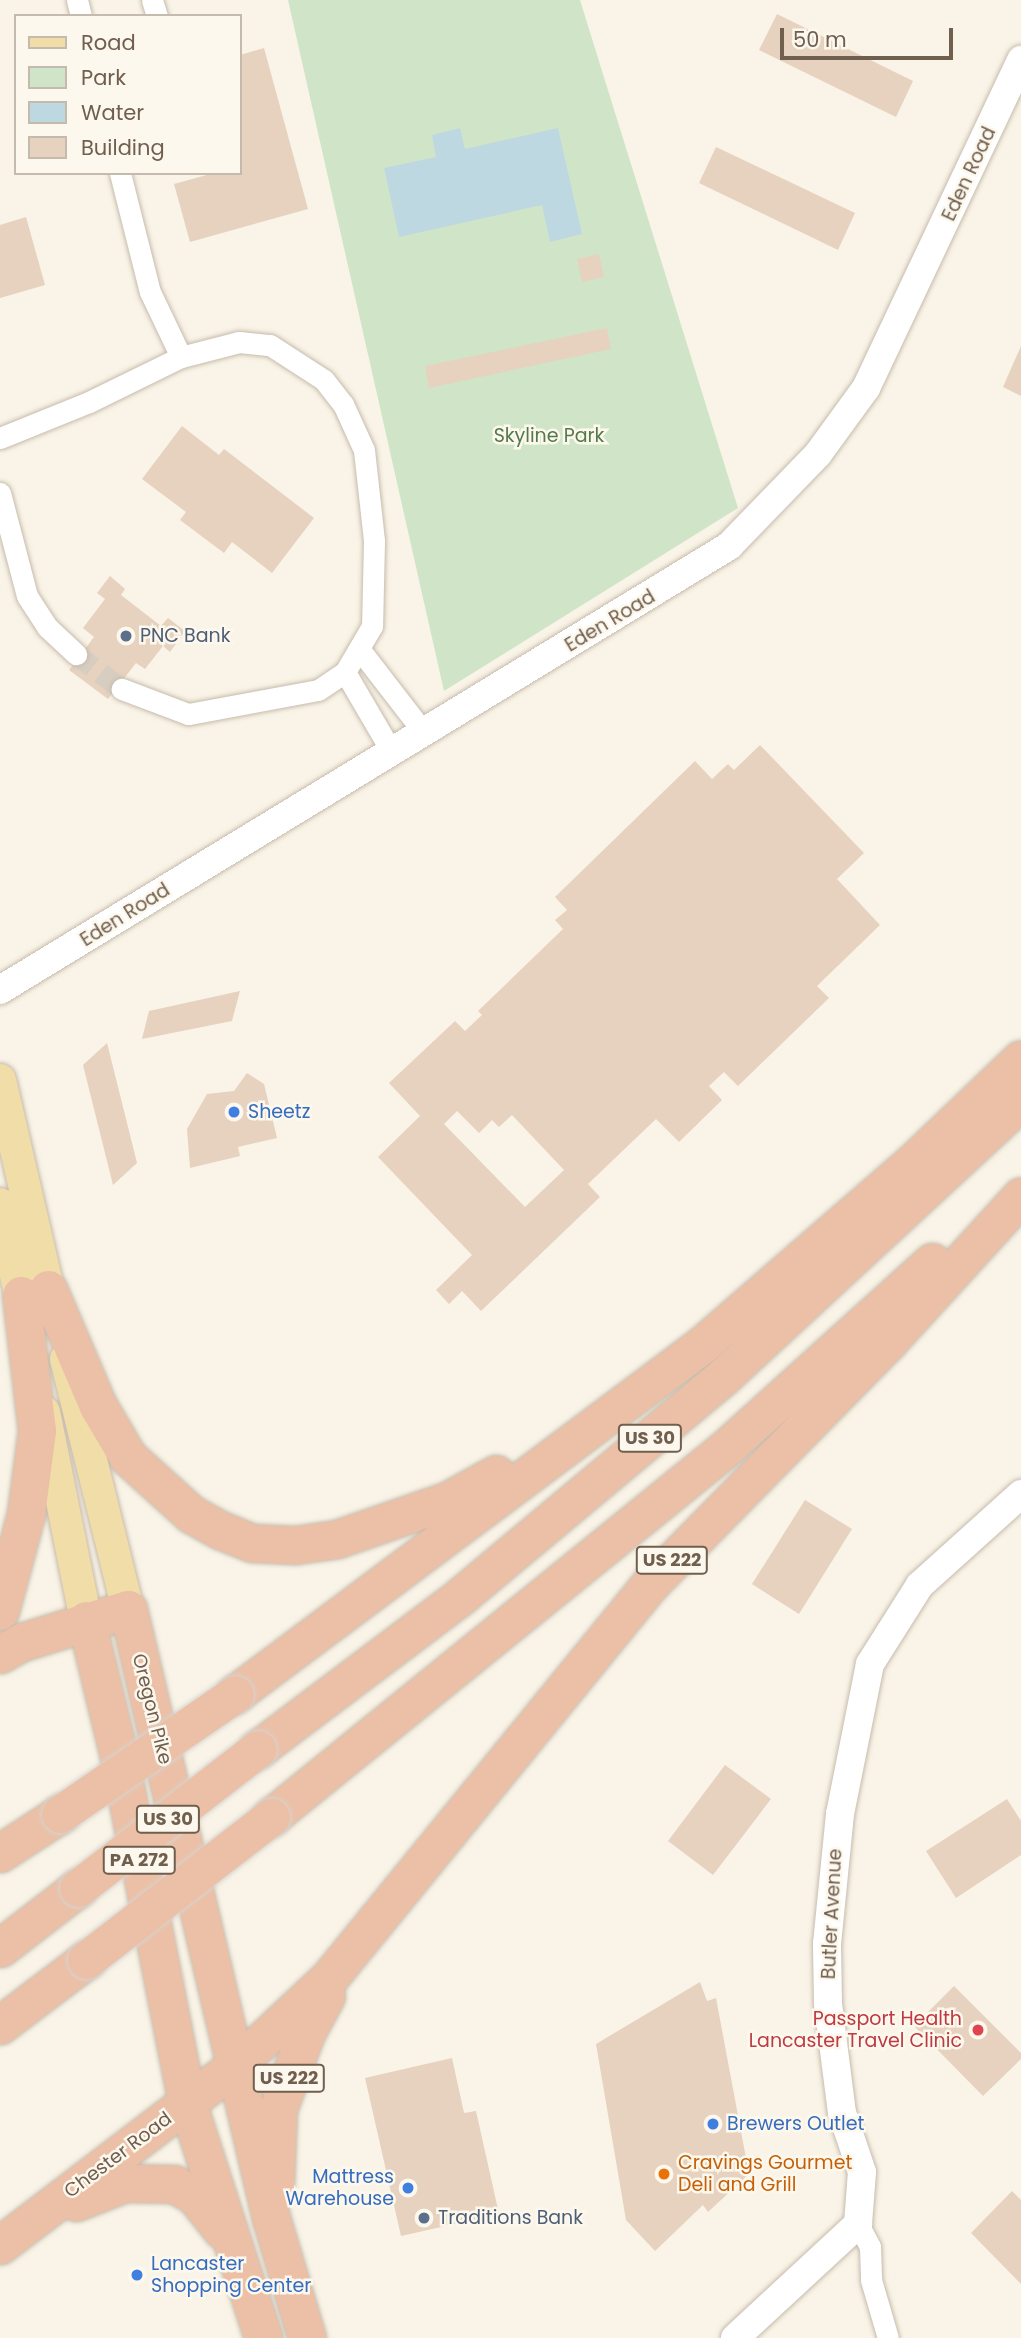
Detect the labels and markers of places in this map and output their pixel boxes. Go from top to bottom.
place label: PNC Bank [140,625,231,647]
marker: PNC Bank [118,628,134,644]
place label: Sheetz [248,1101,310,1123]
marker: Sheetz [226,1104,242,1120]
place label: Passport Health Lancaster Travel Clinic [749,2008,962,2052]
marker: Passport Health Lancaster Travel Clinic [968,2020,988,2040]
place label: Brewers Outlet [727,2113,864,2135]
marker: Brewers Outlet [705,2116,721,2132]
place label: Cravings Gourmet Deli and Grill [678,2152,852,2196]
place label: Mattress Warehouse [286,2166,394,2210]
marker: Cravings Gourmet Deli and Grill [656,2166,672,2182]
marker: Mattress Warehouse [400,2180,416,2196]
place label: Traditions Bank [438,2207,583,2229]
marker: Traditions Bank [416,2210,432,2226]
place label: Lancaster Shopping Center [151,2253,311,2297]
marker: Lancaster Shopping Center [129,2267,145,2283]

